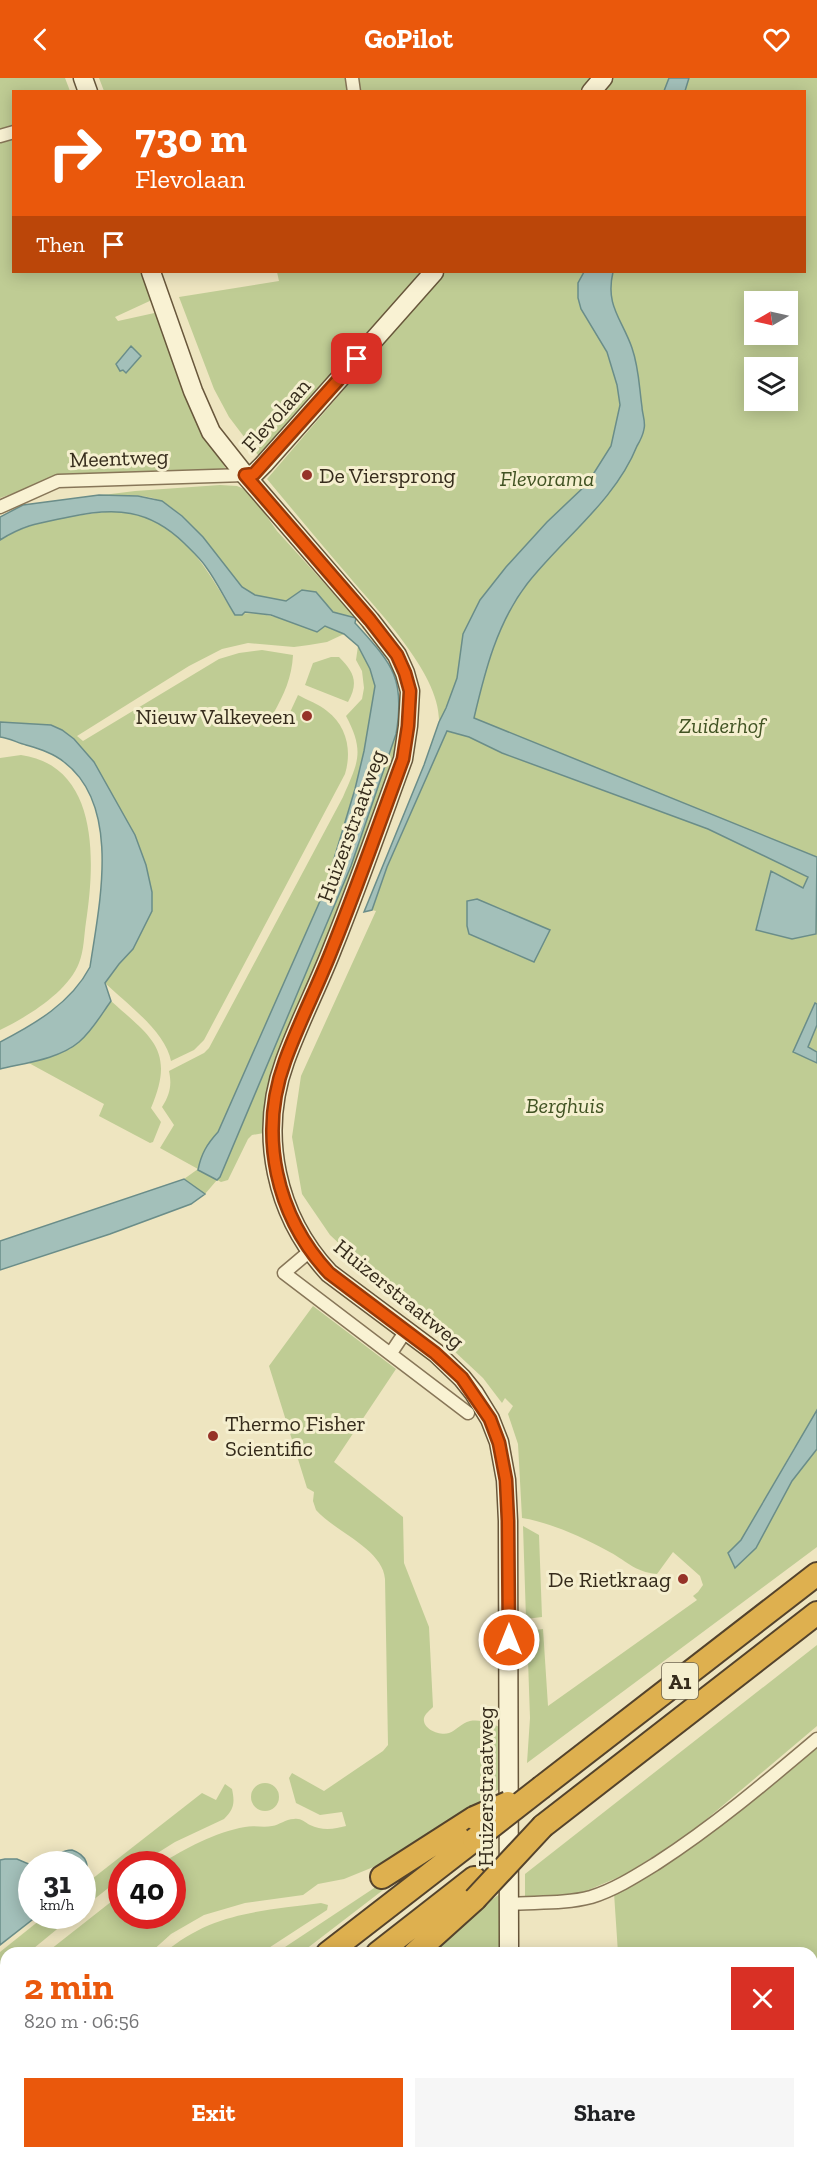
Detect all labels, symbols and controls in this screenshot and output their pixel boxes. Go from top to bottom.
icon: back [24,23,57,56]
text: GoPilot [364,23,453,55]
icon: heart [760,23,793,56]
text: 730 m [135,112,247,163]
icon: right [36,114,114,192]
text: Flevolaan [135,163,245,195]
icon: arrive [97,228,130,261]
text: Then [36,231,85,258]
north arrow [744,291,798,345]
map controls [744,291,798,411]
pin [331,333,382,384]
icon: arrive [340,342,373,375]
button: layers [744,357,798,411]
street label: Flevolaan [236,372,316,457]
street label: Meentweg [69,443,169,473]
place label: De Viersprong [319,462,456,489]
park label: Flevorama [500,465,594,492]
marker: De Viersprong [300,468,314,482]
place label: Nieuw Valkeveen [135,703,295,730]
marker: Nieuw Valkeveen [300,709,314,723]
park label: Zuiderhof [679,712,767,739]
street label: Huizerstraatweg [311,746,391,906]
park label: Berghuis [526,1092,604,1119]
street label: Huizerstraatweg [328,1233,470,1355]
place label: Thermo Fisher Scientific [225,1410,366,1462]
marker: Thermo Fisher Scientific [206,1429,220,1443]
place label: De Rietkraag [548,1566,671,1593]
marker: De Rietkraag [676,1572,690,1586]
position arrow [477,1608,541,1672]
road number: A1 [662,1663,698,1699]
street label: Huizerstraatweg [472,1707,499,1867]
speed limit sign: 40 [108,1851,186,1929]
text: 31 [43,1865,71,1901]
text: km/h [40,1896,74,1914]
text: 2 min [24,1965,114,2008]
button: close [731,1967,794,2030]
text: 820 m · 06:56 [24,2009,139,2033]
button: Exit [24,2078,403,2147]
button: Share [415,2078,794,2147]

